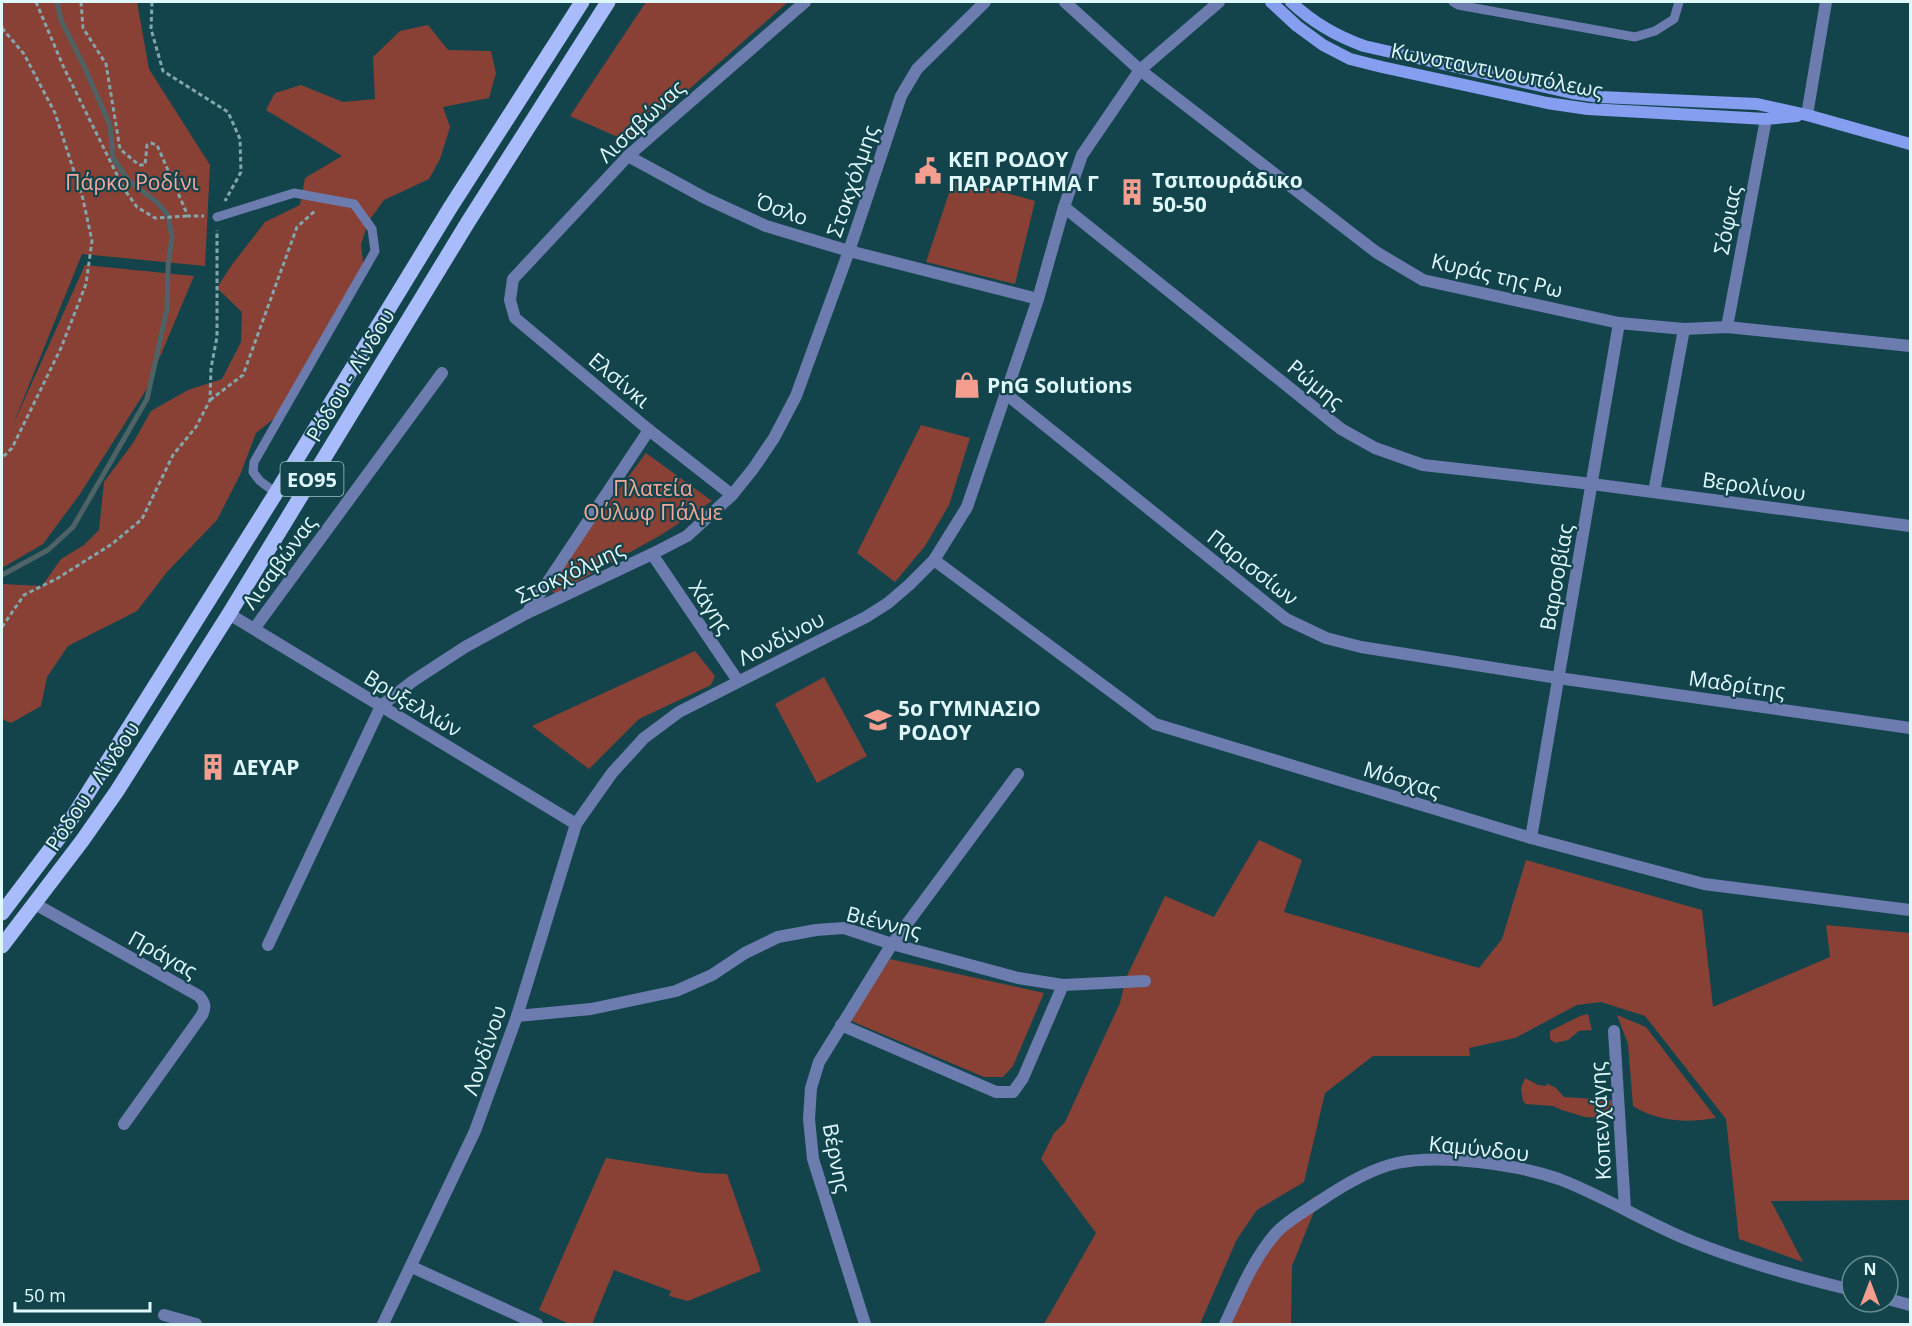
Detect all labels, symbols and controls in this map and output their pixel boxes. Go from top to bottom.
street label: Κωνσταντινουπόλεως [1389,36,1605,104]
street label: Λισαβώνας [592,74,690,168]
street label: Στοκχόλμης [820,121,884,241]
place label: ΚΕΠ ΡΟΔΟΥ ΠΑΡΑΡΤΗΜΑ Γ [948,145,1099,197]
public building icon: ΚΕΠ ΡΟΔΟΥ ΠΑΡΑΡΤΗΜΑ Γ [913,156,943,186]
place label: Τσιπουράδικο 50-50 [1152,166,1303,218]
park label: Πάρκο Ροδίνι [65,168,199,196]
building icon: Τσιπουράδικο 50-50 [1117,177,1147,207]
street label: Σόφιας [1707,183,1747,257]
street label: Όσλο [751,186,812,231]
street label: Κυράς της Ρω [1429,246,1565,304]
street label: Ρόδου - Λίνδου [299,303,401,447]
street label: Ελσίνκι [583,346,657,414]
street label: Ρώμης [1282,353,1350,415]
shop icon: PnG Solutions [952,370,982,400]
place label: PnG Solutions [987,371,1132,399]
road number: ΕΟ95 [280,462,344,496]
street label: Βερολίνου [1701,465,1807,507]
park label: Πλατεία Ούλωφ Πάλμε [583,474,723,526]
street label: Λισαβώνας [236,510,322,614]
street label: Βαρσοβίας [1533,522,1579,632]
street label: Παρισσίων [1202,523,1304,611]
street label: Στοκχόλμης [511,535,629,609]
street label: Χάγης [683,575,739,639]
street label: Λονδίνου [733,604,829,672]
street label: Βρυξελλών [359,663,467,743]
street label: Μαδρίτης [1687,663,1787,705]
place label: 5ο ΓΥΜΝΑΣΙΟ ΡΟΔΟΥ [898,694,1041,746]
school or university icon: 5ο ΓΥΜΝΑΣΙΟ ΡΟΔΟΥ [863,705,893,735]
street label: Ρόδου - Λίνδου [38,716,146,856]
building icon: ΔΕΥΑΡ [198,752,228,782]
place label: ΔΕΥΑΡ [233,753,299,781]
street label: Μόσχας [1360,754,1444,804]
street label: Βιέννης [844,899,924,945]
street label: Πράγας [124,924,202,984]
street label: Λονδίνου [456,1001,512,1099]
street label: Κοπενχάγης [1583,1061,1617,1181]
street label: Βέρνης [817,1121,857,1195]
street label: Καμύνδου [1427,1129,1531,1167]
north arrow [1840,1254,1900,1314]
text: N [1863,1258,1877,1280]
scale bar [15,1275,150,1313]
text: 50 m [24,1283,66,1307]

